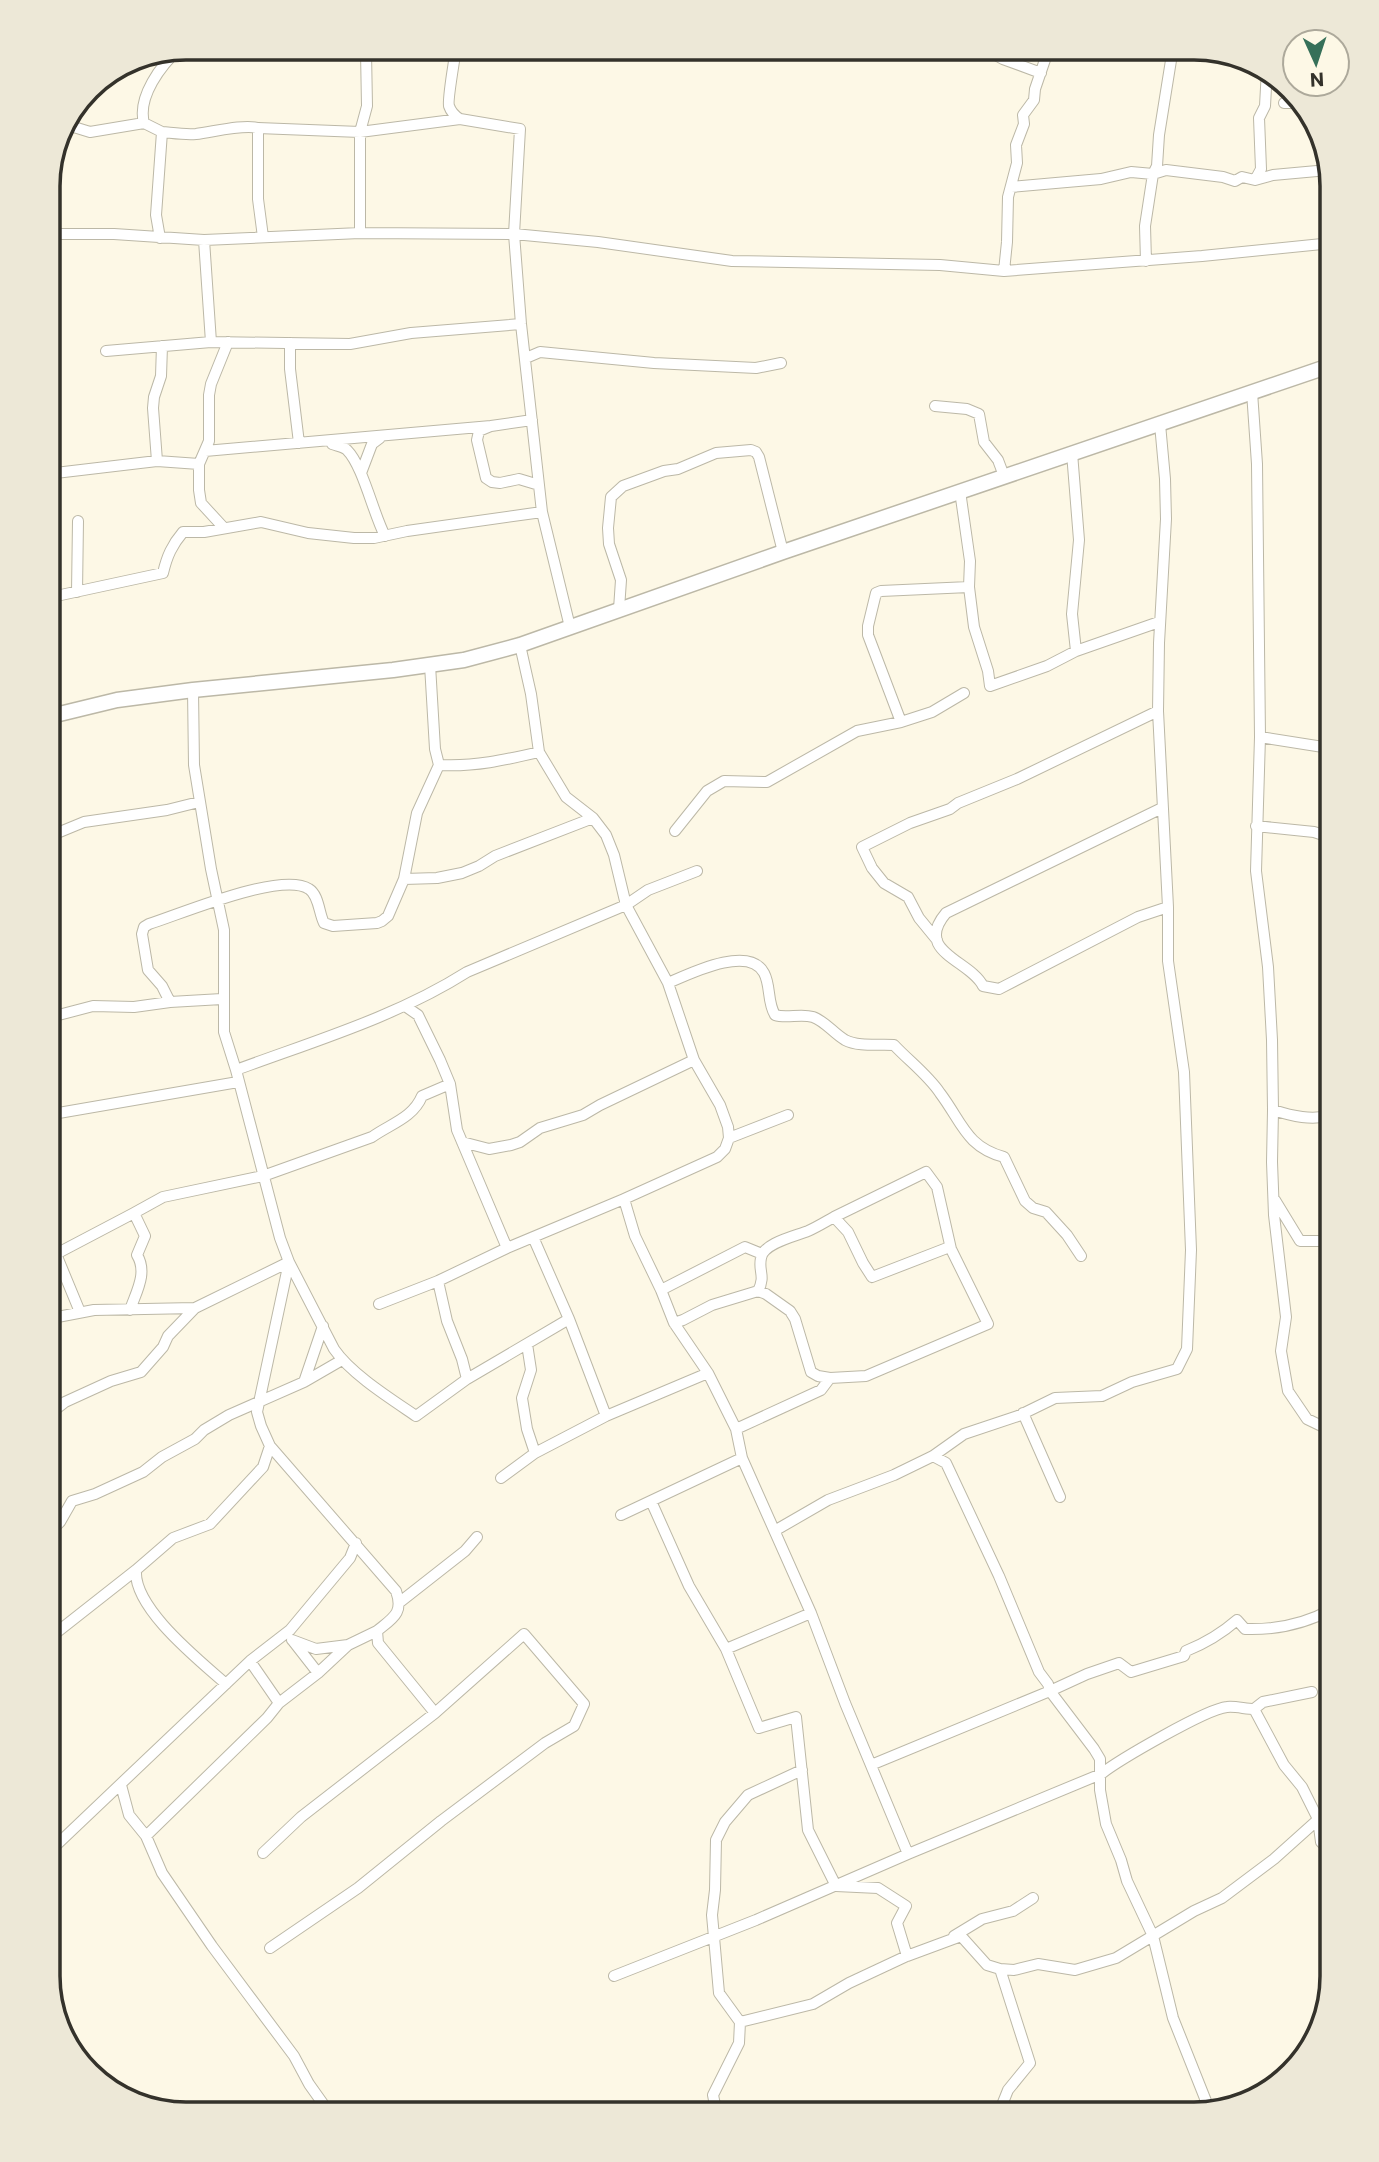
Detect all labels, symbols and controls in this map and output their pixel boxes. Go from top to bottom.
north arrow [1281,28,1351,98]
text: N [1309,69,1325,92]

